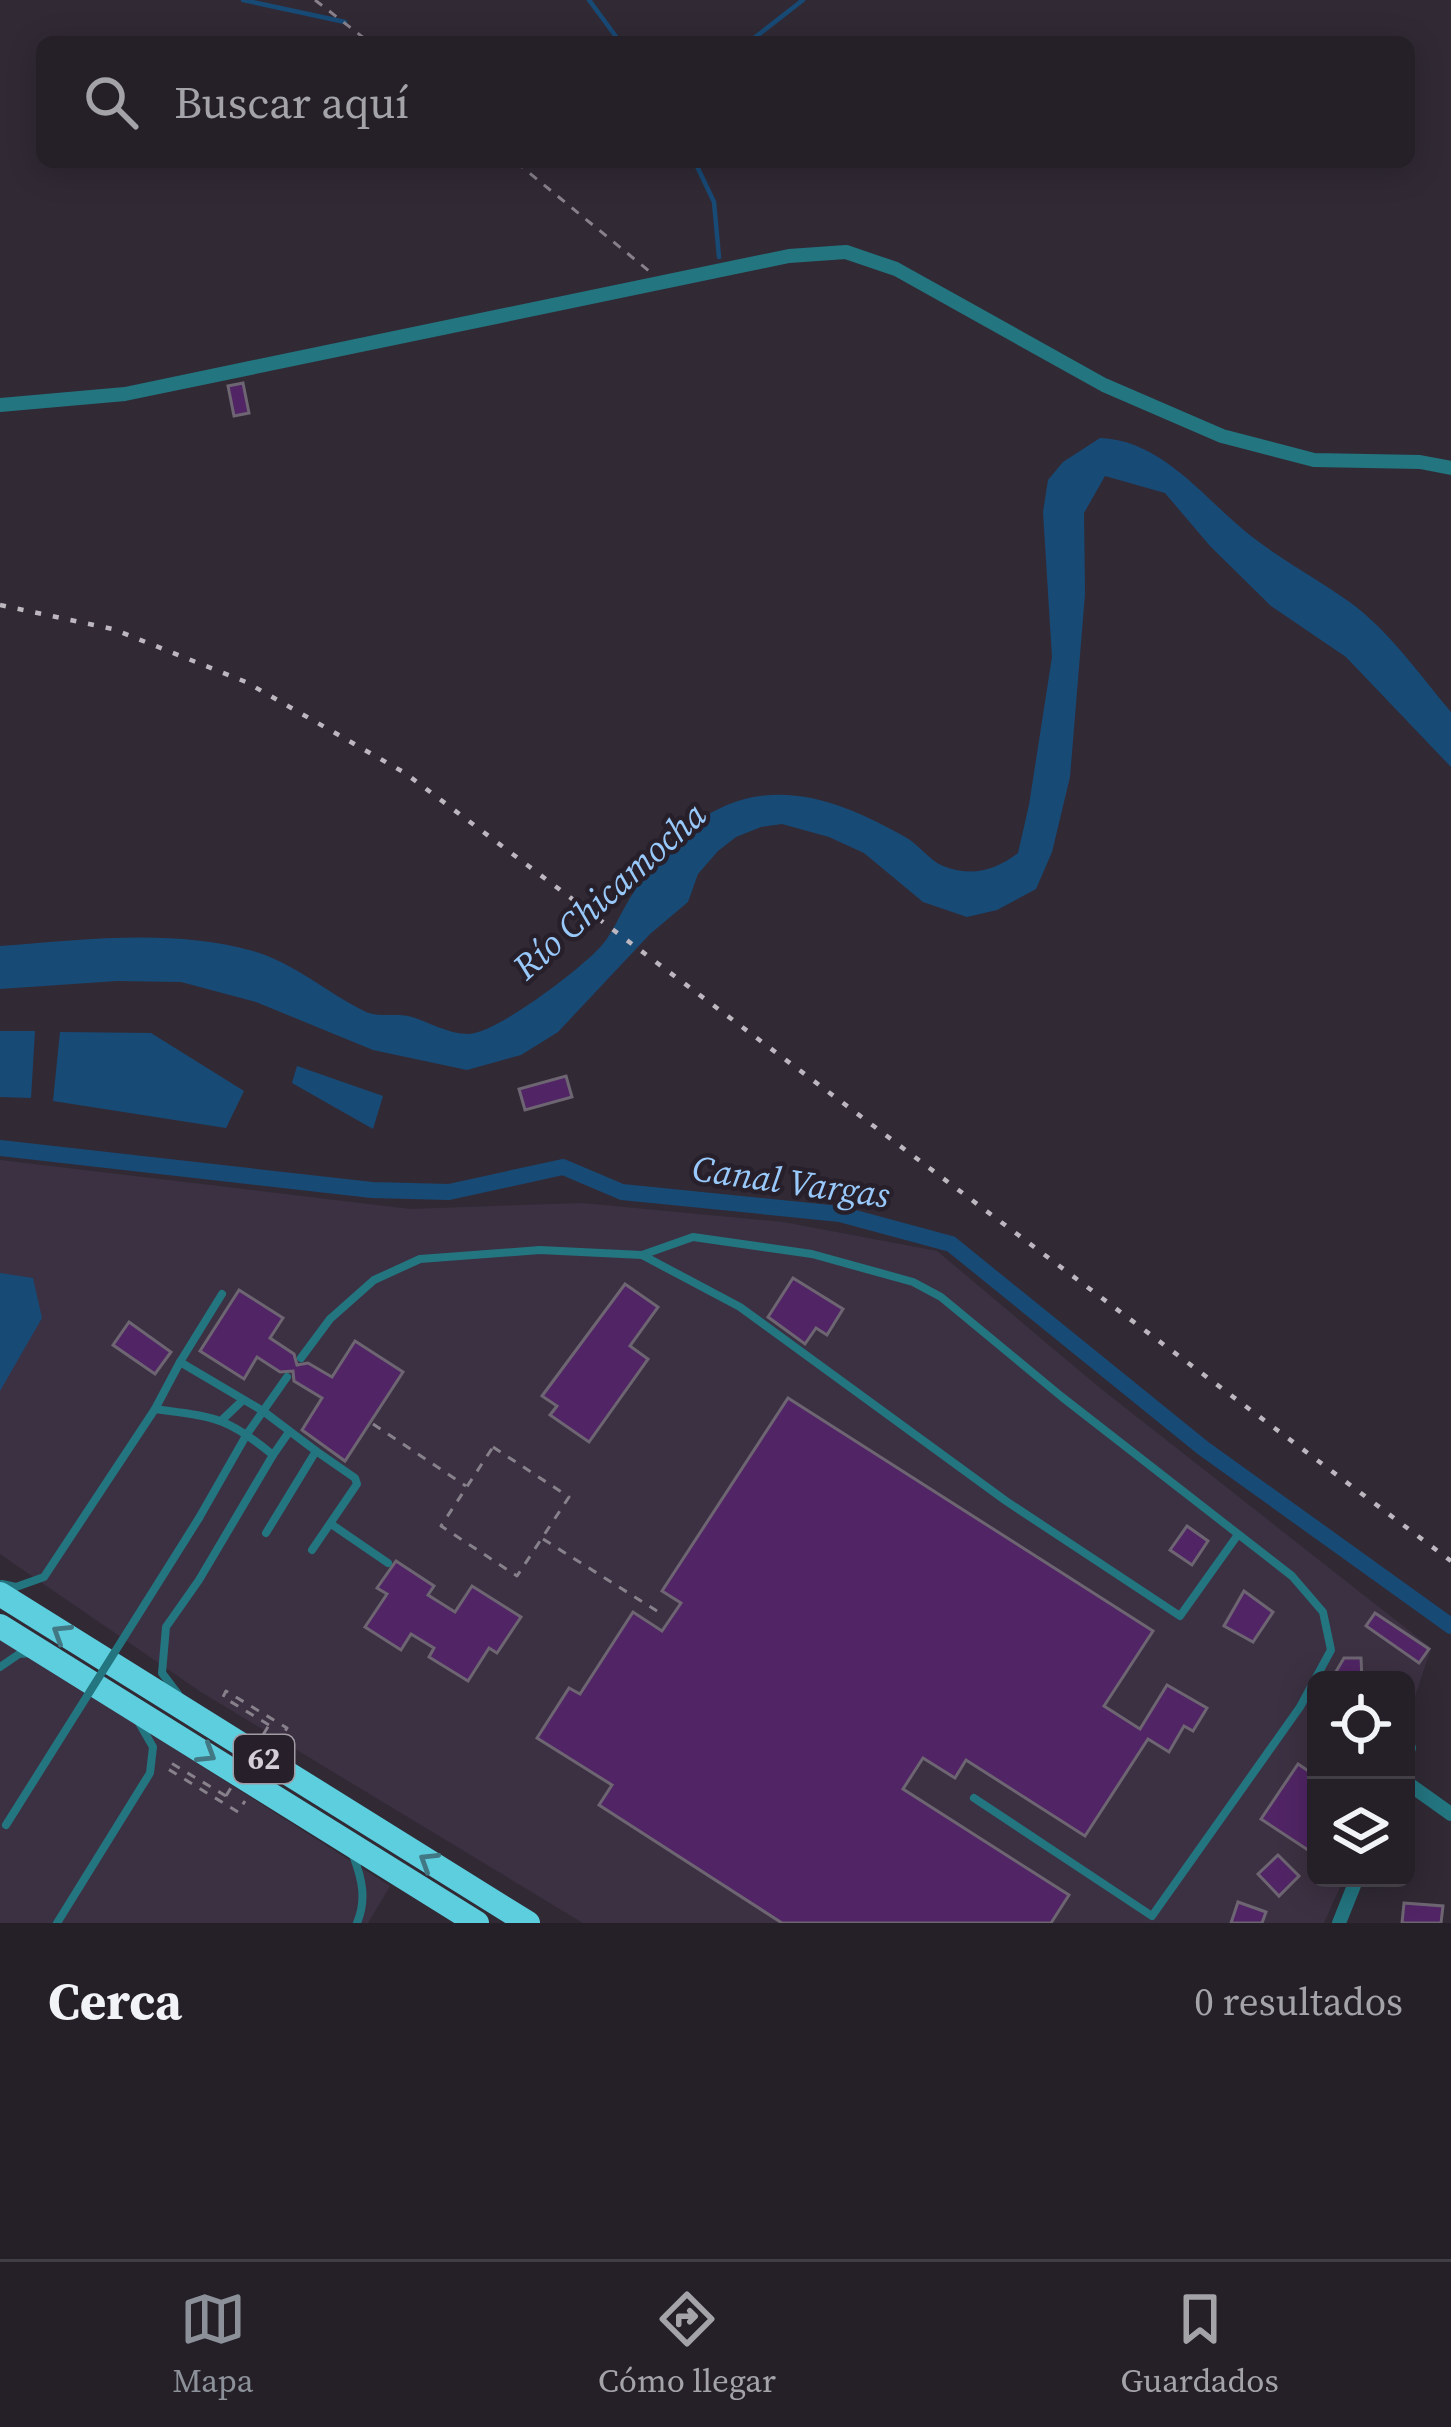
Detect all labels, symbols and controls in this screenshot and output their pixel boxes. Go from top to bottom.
search box [36,36,1415,168]
icon: search [78,69,144,135]
text: Buscar aquí [174,71,409,133]
water label: Río Chicamocha [501,790,717,991]
water label: Canal Vargas [689,1143,893,1220]
one-way arrow [53,1625,75,1647]
map controls [1307,1671,1415,1887]
button: locate [1307,1671,1415,1779]
road number: 62 [234,1735,294,1783]
one-way arrow [194,1739,216,1762]
button: layers [1307,1779,1415,1887]
one-way arrow [419,1853,441,1875]
text: Cerca [48,1966,182,2036]
text: 0 resultados [1194,1975,1403,2028]
tab: Mapa [172,2286,254,2403]
tab: Cómo llegar [598,2286,776,2403]
tab: Guardados [1120,2286,1279,2403]

